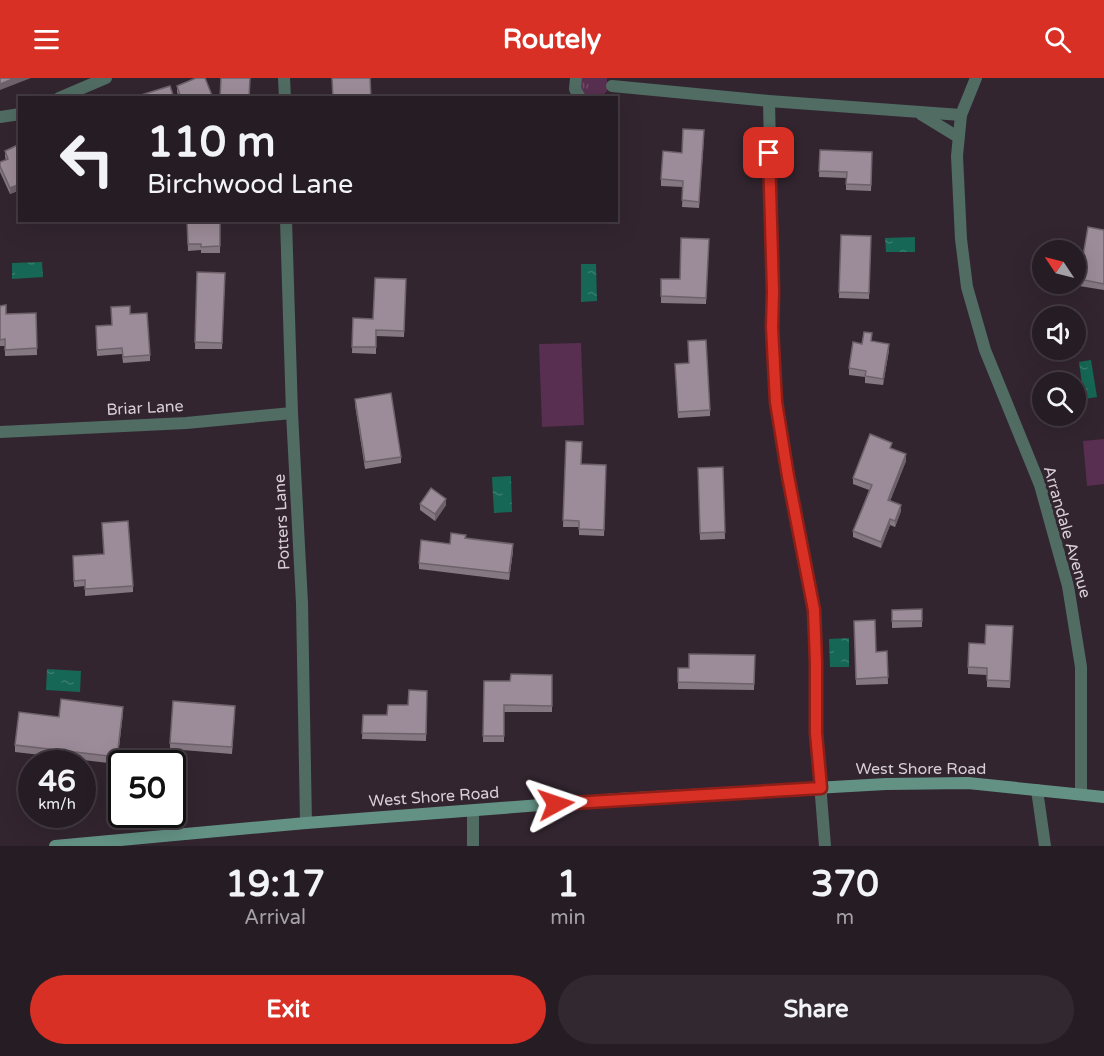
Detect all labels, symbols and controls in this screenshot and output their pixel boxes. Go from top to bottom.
icon: menu [30,23,63,56]
text: Routely [503,23,601,56]
icon: search [1041,23,1074,56]
text: 110 m [147,117,276,168]
icon: left [48,120,126,198]
pin [743,127,794,178]
icon: arrive [752,136,785,169]
text: Birchwood Lane [147,168,353,201]
north arrow [1032,240,1086,294]
map controls [1032,240,1086,426]
button: sound [1032,306,1086,360]
button: search [1032,372,1086,426]
street label: Briar Lane [106,396,184,420]
street label: Arrandale Avenue [1039,464,1095,600]
street label: Potters Lane [269,473,295,571]
speed limit sign: 50 [108,750,186,828]
street label: West Shore Road [856,759,986,779]
text: 46 [38,763,76,800]
position arrow [524,772,588,836]
street label: West Shore Road [368,782,500,812]
text: km/h [38,795,76,813]
text: 19:17 [225,863,325,906]
text: 1 [557,863,579,906]
text: 370 [811,863,879,906]
text: Arrival [244,906,306,930]
text: min [550,906,586,930]
text: m [836,906,854,930]
button: Exit [30,975,546,1044]
button: Share [558,975,1074,1044]

